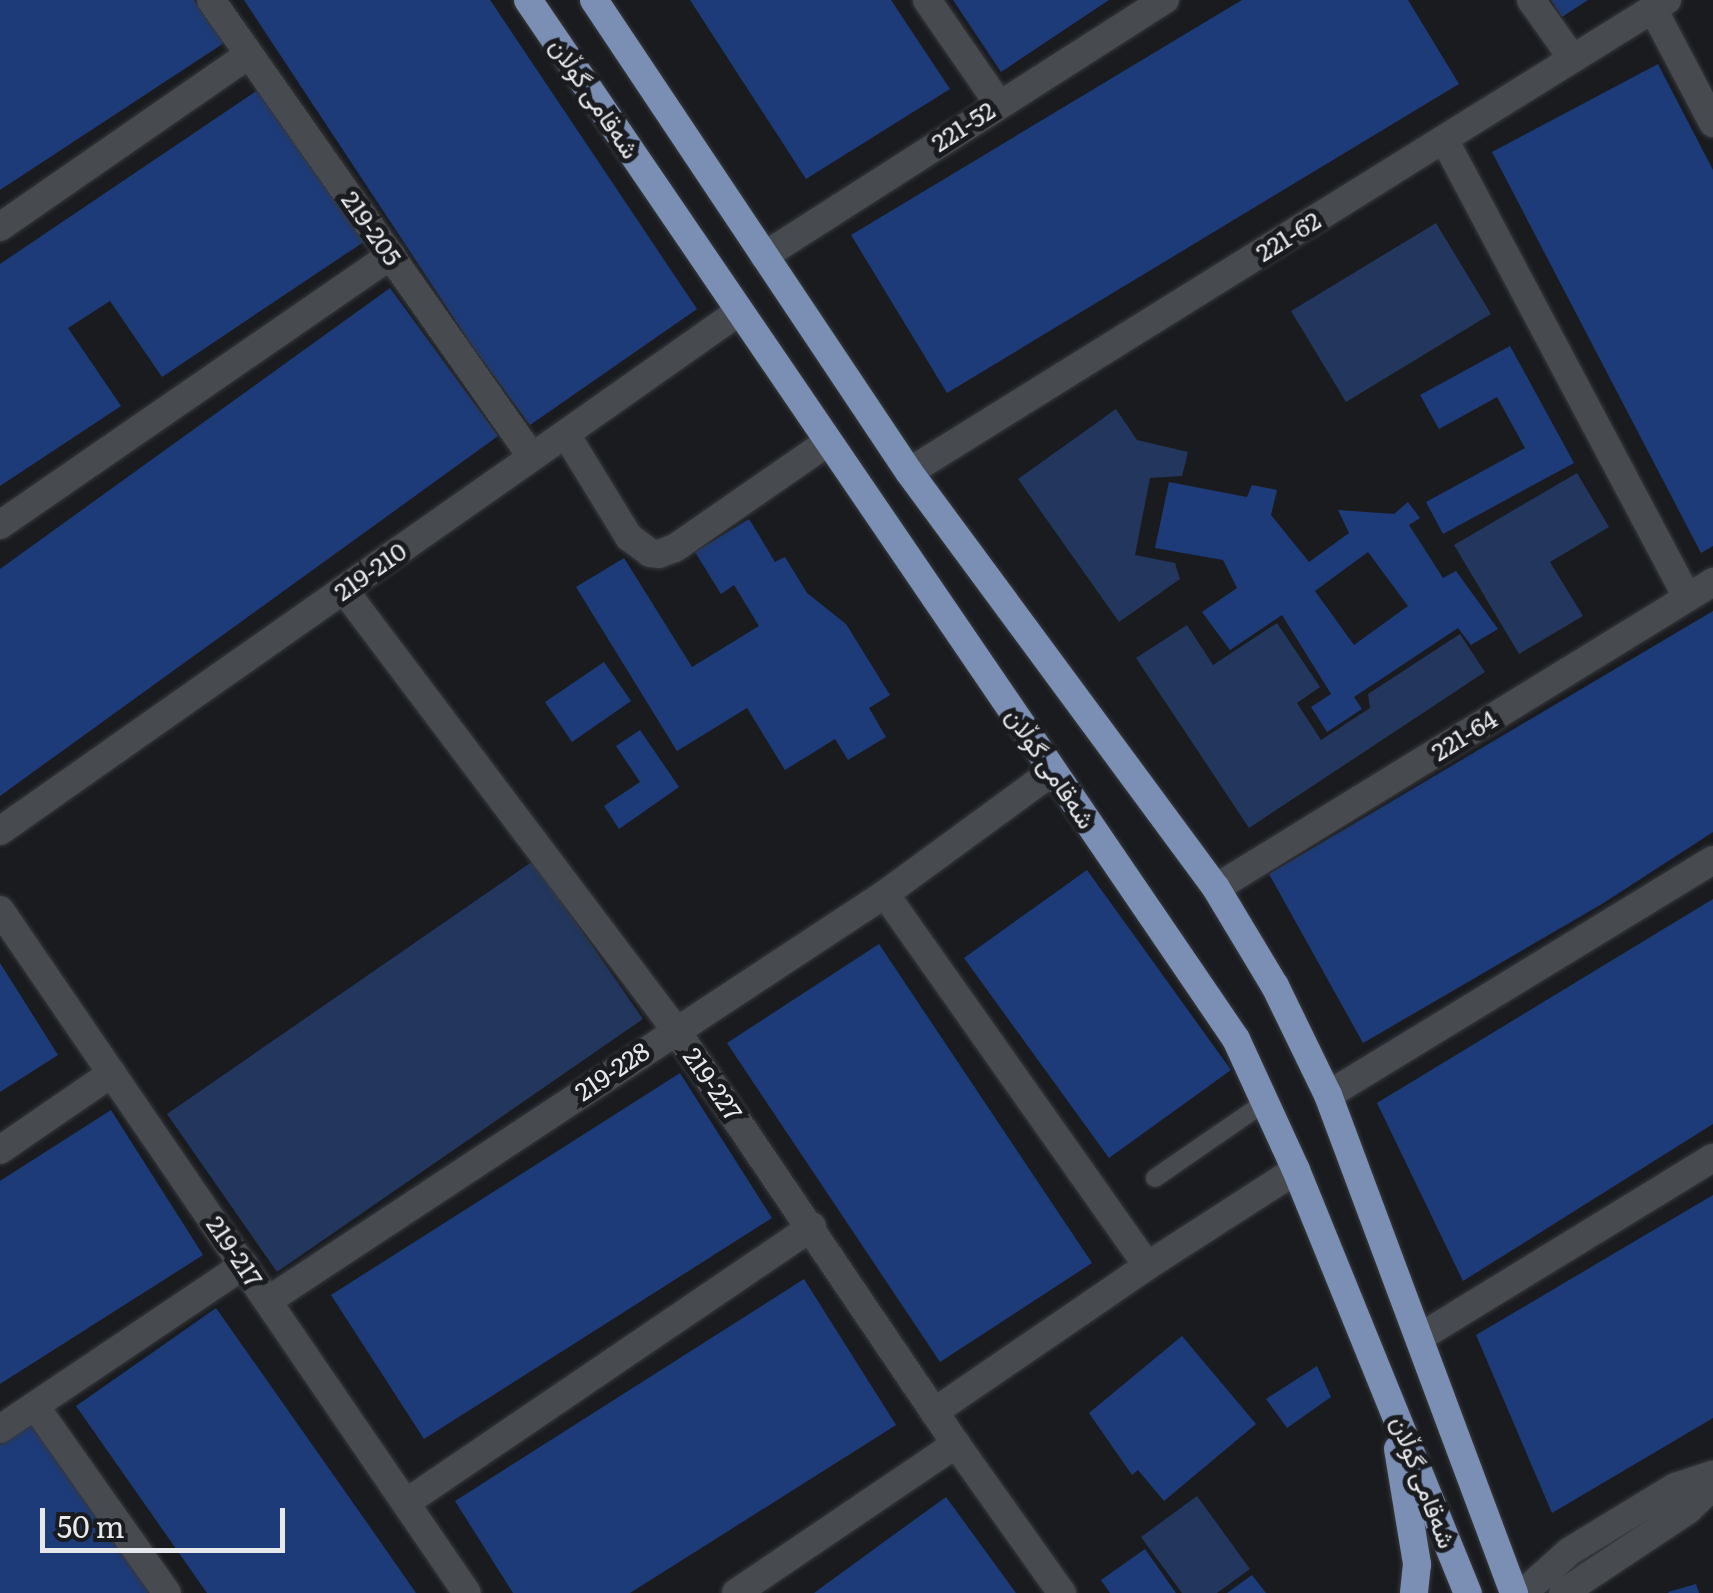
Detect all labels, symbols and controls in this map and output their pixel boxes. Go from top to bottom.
street label: شەقامی گوڵان [544,32,646,164]
street label: 221-52 [926,94,1000,158]
street label: 219-205 [336,185,408,271]
street label: 221-62 [1250,205,1326,267]
street label: 219-210 [328,535,412,607]
street label: شەقامی گوڵان [1000,702,1102,834]
street label: 221-64 [1426,703,1502,767]
street label: 219-228 [569,1035,655,1107]
street label: 219-227 [677,1042,749,1126]
street label: 219-217 [201,1210,269,1292]
street label: شەقامی گوڵان [1385,1412,1463,1552]
scale bar [45,1488,290,1550]
text: 50 m [57,1503,125,1547]

